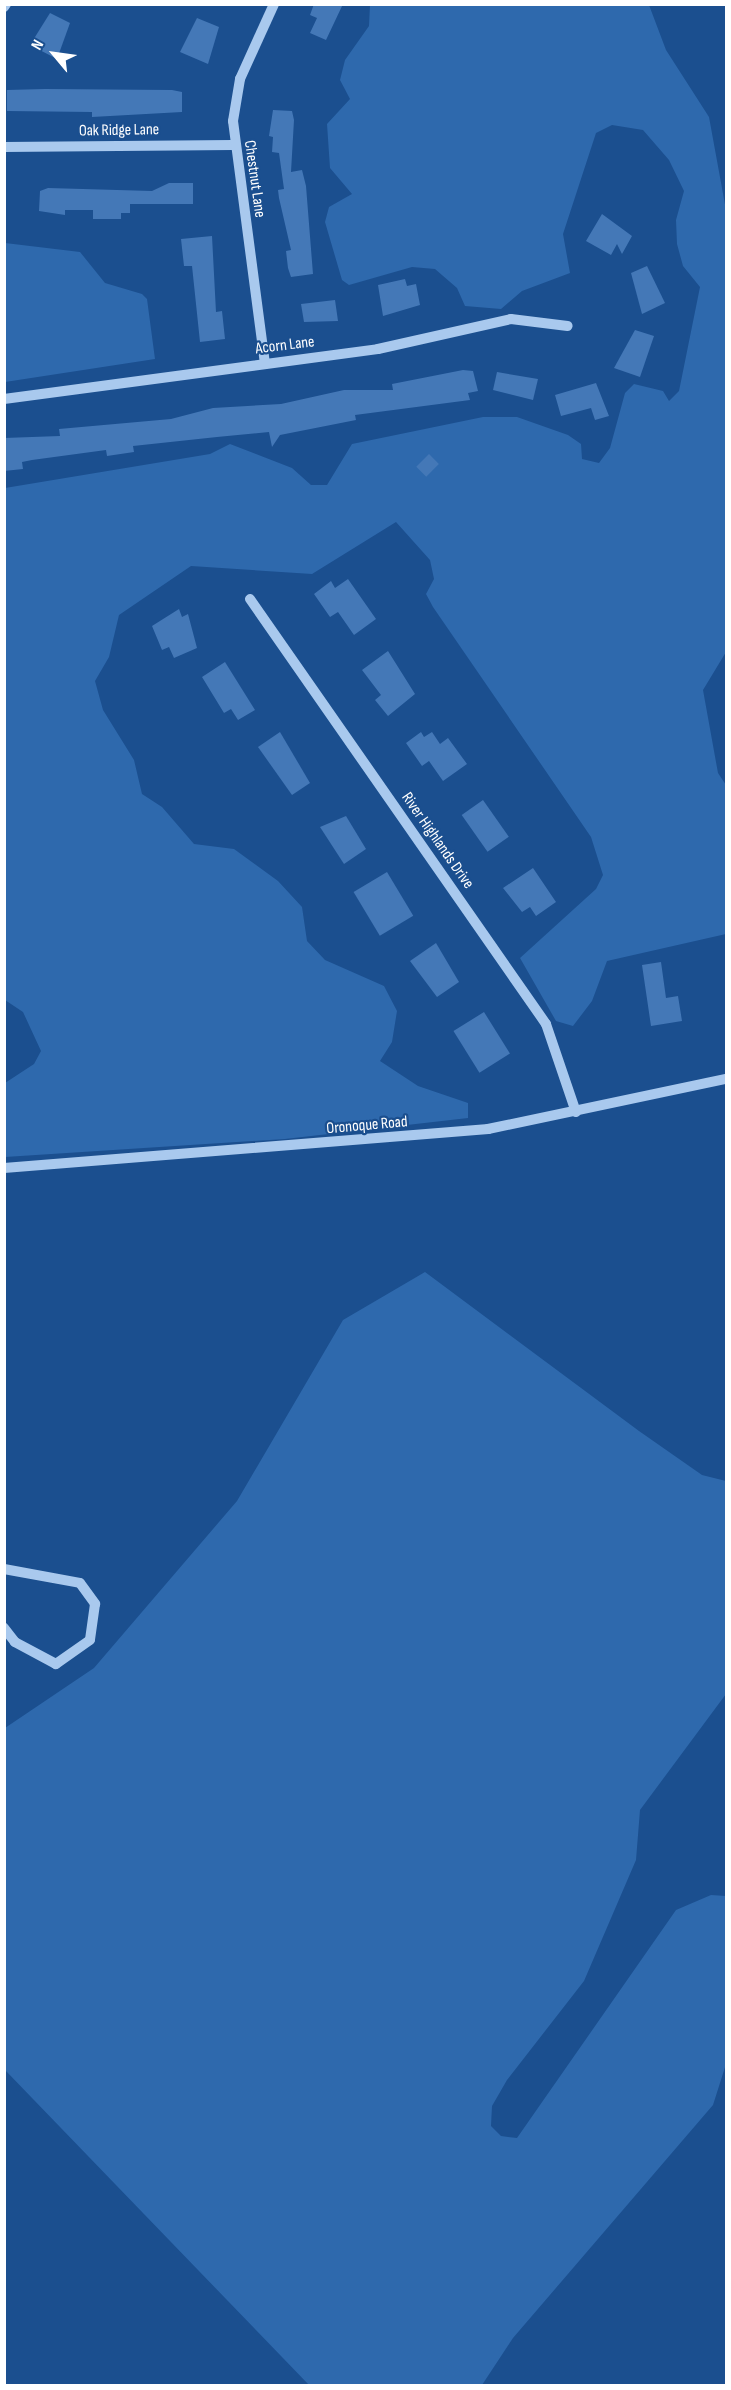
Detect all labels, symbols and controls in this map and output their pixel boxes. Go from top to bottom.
north arrow [24,24,84,84]
text: N [27,37,48,53]
street label: Oak Ridge Lane [79,121,159,141]
street label: Chestnut Lane [239,139,269,219]
street label: Acorn Lane [254,333,316,359]
street label: River Highlands Drive [397,789,477,893]
street label: Oronoque Road [326,1113,408,1139]

